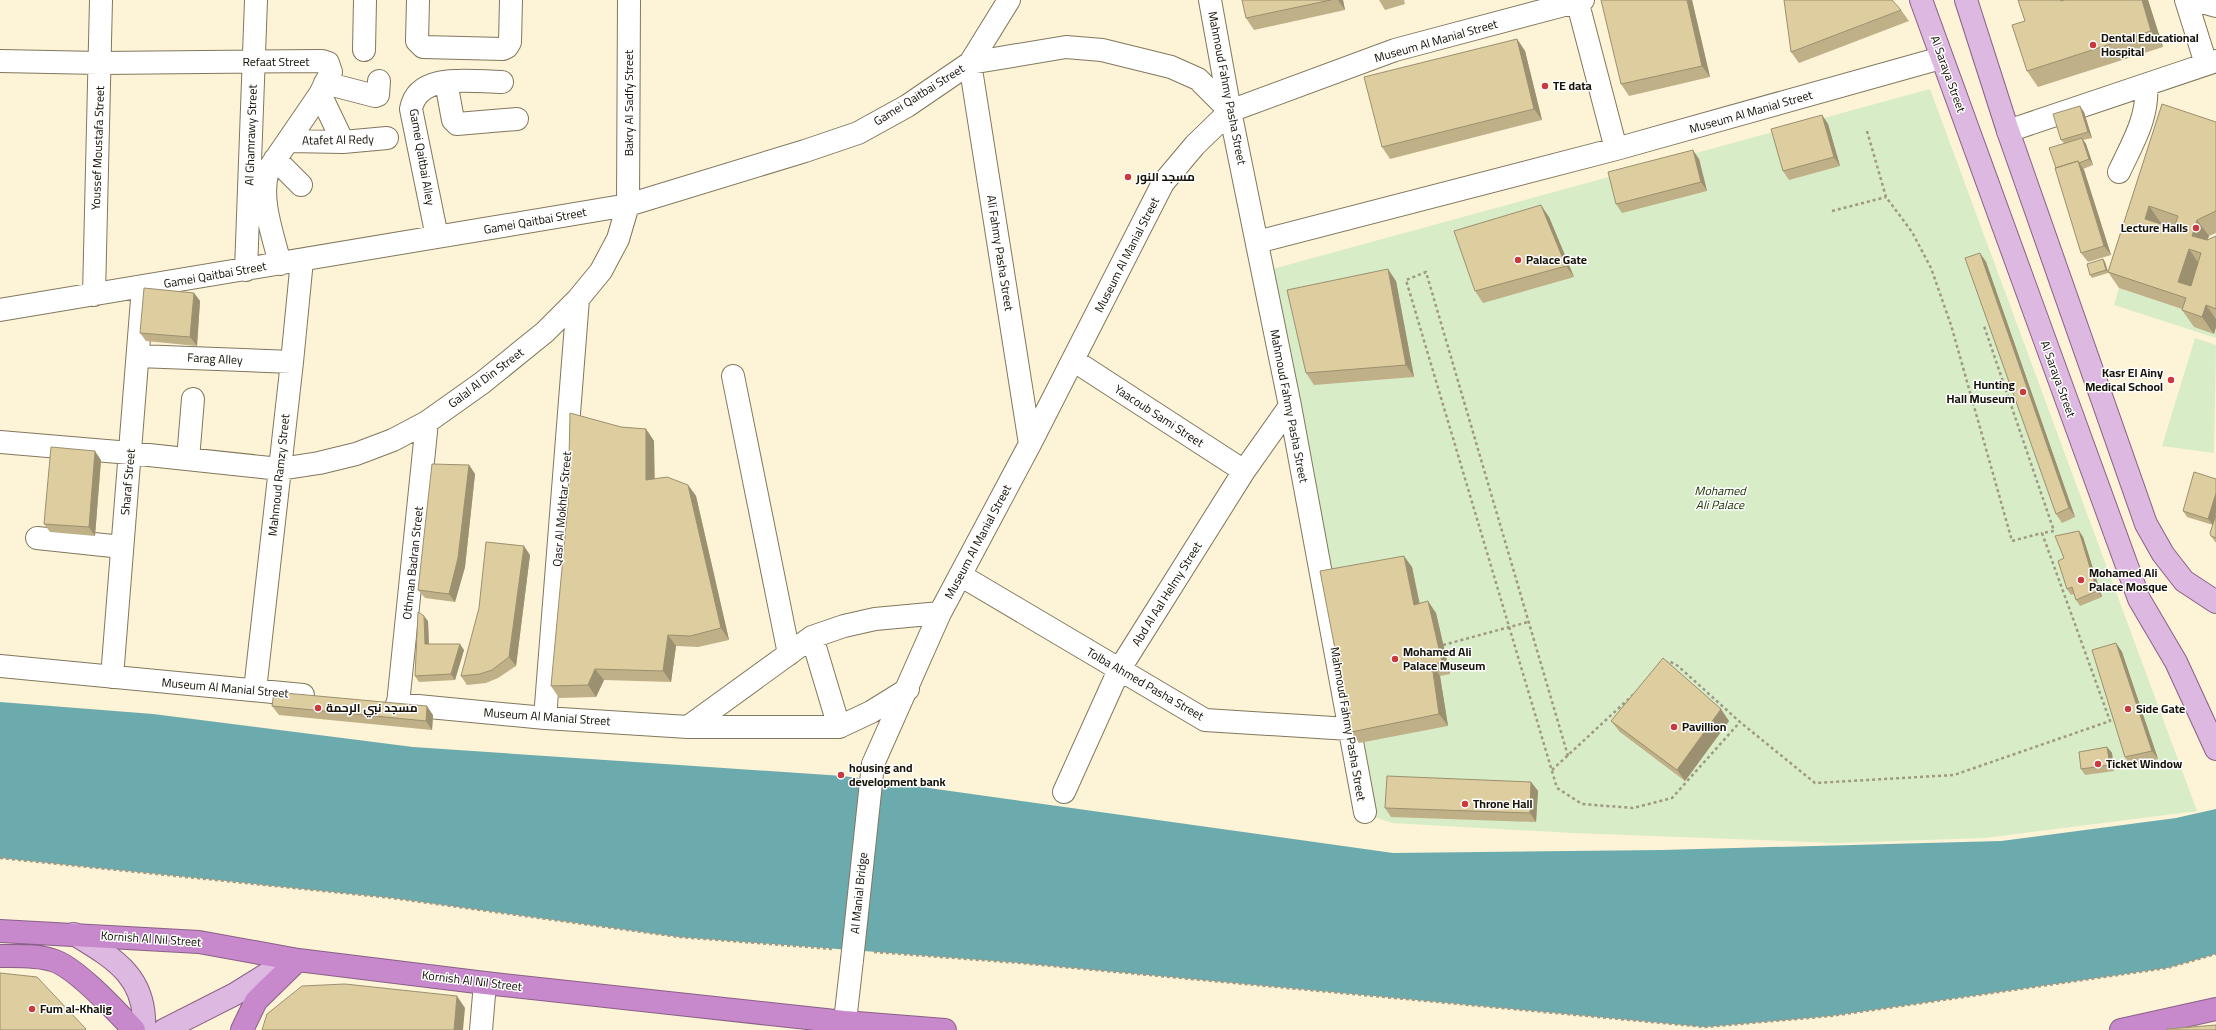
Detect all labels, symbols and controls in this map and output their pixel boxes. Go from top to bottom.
street label: Mahmoud Fahmy Pasha Street [1201,9,1254,167]
street label: Museum Al Manial Street [1371,12,1501,69]
place label: Dental Educational Hospital [2101,26,2199,63]
street label: Al Saraya Street [1924,32,1973,116]
marker: Dental Educational Hospital [2088,40,2098,50]
street label: Bakry Al Sadfy Street [617,49,640,156]
street label: Refaat Street [242,50,310,73]
street label: Gamei Qaitbai Street [868,57,970,132]
place label: TE data [1553,74,1593,97]
marker: TE data [1540,81,1550,91]
street label: Al Ghamrawy Street [237,83,264,186]
street label: Museum Al Manial Street [1686,83,1816,140]
street label: Youssef Moustafa Street [84,85,111,210]
street label: Gamei Qaitbai Alley [403,107,442,207]
street label: Atafet Al Redy [302,127,374,152]
place label: مسجد النور [1135,165,1195,188]
marker: مسجد النور [1123,172,1133,182]
street label: Museum Al Manial Street [1087,192,1166,317]
street label: Ali Fahmy Pasha Street [980,193,1021,313]
street label: Gamei Qaitbai Street [482,200,589,241]
place label: Lecture Halls [2121,216,2188,239]
marker: Lecture Halls [2191,223,2201,233]
place label: Palace Gate [1526,248,1587,271]
street label: Gamei Qaitbai Street [162,254,269,295]
marker: Palace Gate [1513,255,1523,265]
street label: Mahmoud Fahmy Pasha Street [1263,327,1316,485]
street label: Al Saraya Street [2034,337,2083,421]
street label: Galal Al Din Street [443,341,529,414]
street label: Farag Alley [187,346,244,371]
place label: Kasr El Ainy Medical School [2085,361,2163,398]
place label: Hunting Hall Museum [1947,373,2016,410]
marker: Kasr El Ainy Medical School [2166,375,2176,385]
street label: Yaacoub Sami Street [1110,378,1210,454]
marker: Hunting Hall Museum [2018,387,2028,397]
street label: Mahmoud Ramzy Street [261,412,296,537]
street label: Sharaf Street [113,447,142,516]
street label: Qasr Al Mokhtar Street [545,450,578,567]
street label: Museum Al Manial Street [937,479,1018,603]
park label: Mohamed Ali Palace [1694,479,1747,516]
street label: Othman Badran Street [395,504,430,621]
street label: Abd Al Aal Helmy Street [1125,536,1209,651]
place label: Mohamed Ali Palace Mosque [2089,561,2168,598]
marker: Mohamed Ali Palace Mosque [2076,575,2086,585]
street label: Tolba Ahmed Pasha Street [1082,640,1209,727]
place label: Mohamed Ali Palace Museum [1403,640,1485,677]
street label: Mahmoud Fahmy Pasha Street [1324,645,1374,804]
marker: Mohamed Ali Palace Museum [1390,654,1400,664]
street label: Museum Al Manial Street [161,670,290,705]
place label: مسجد نبي الرحمة [326,696,418,719]
place label: Side Gate [2136,697,2185,720]
street label: Museum Al Manial Street [483,701,612,732]
marker: مسجد نبي الرحمة [313,703,323,713]
marker: Side Gate [2123,704,2133,714]
place label: Pavillion [1682,715,1727,738]
marker: Pavillion [1669,722,1679,732]
place label: Ticket Window [2106,752,2183,775]
place label: housing and development bank [849,756,946,793]
marker: Ticket Window [2093,759,2103,769]
marker: housing and development bank [836,770,846,780]
place label: Throne Hall [1473,792,1532,815]
marker: Throne Hall [1460,799,1470,809]
street label: Al Manial Bridge [843,851,874,935]
street label: Kornish Al Nil Street [100,924,203,954]
street label: Kornish Al Nil Street [421,963,524,998]
place label: Fum al-Khalig [40,997,112,1020]
marker: Fum al-Khalig [27,1004,37,1014]

